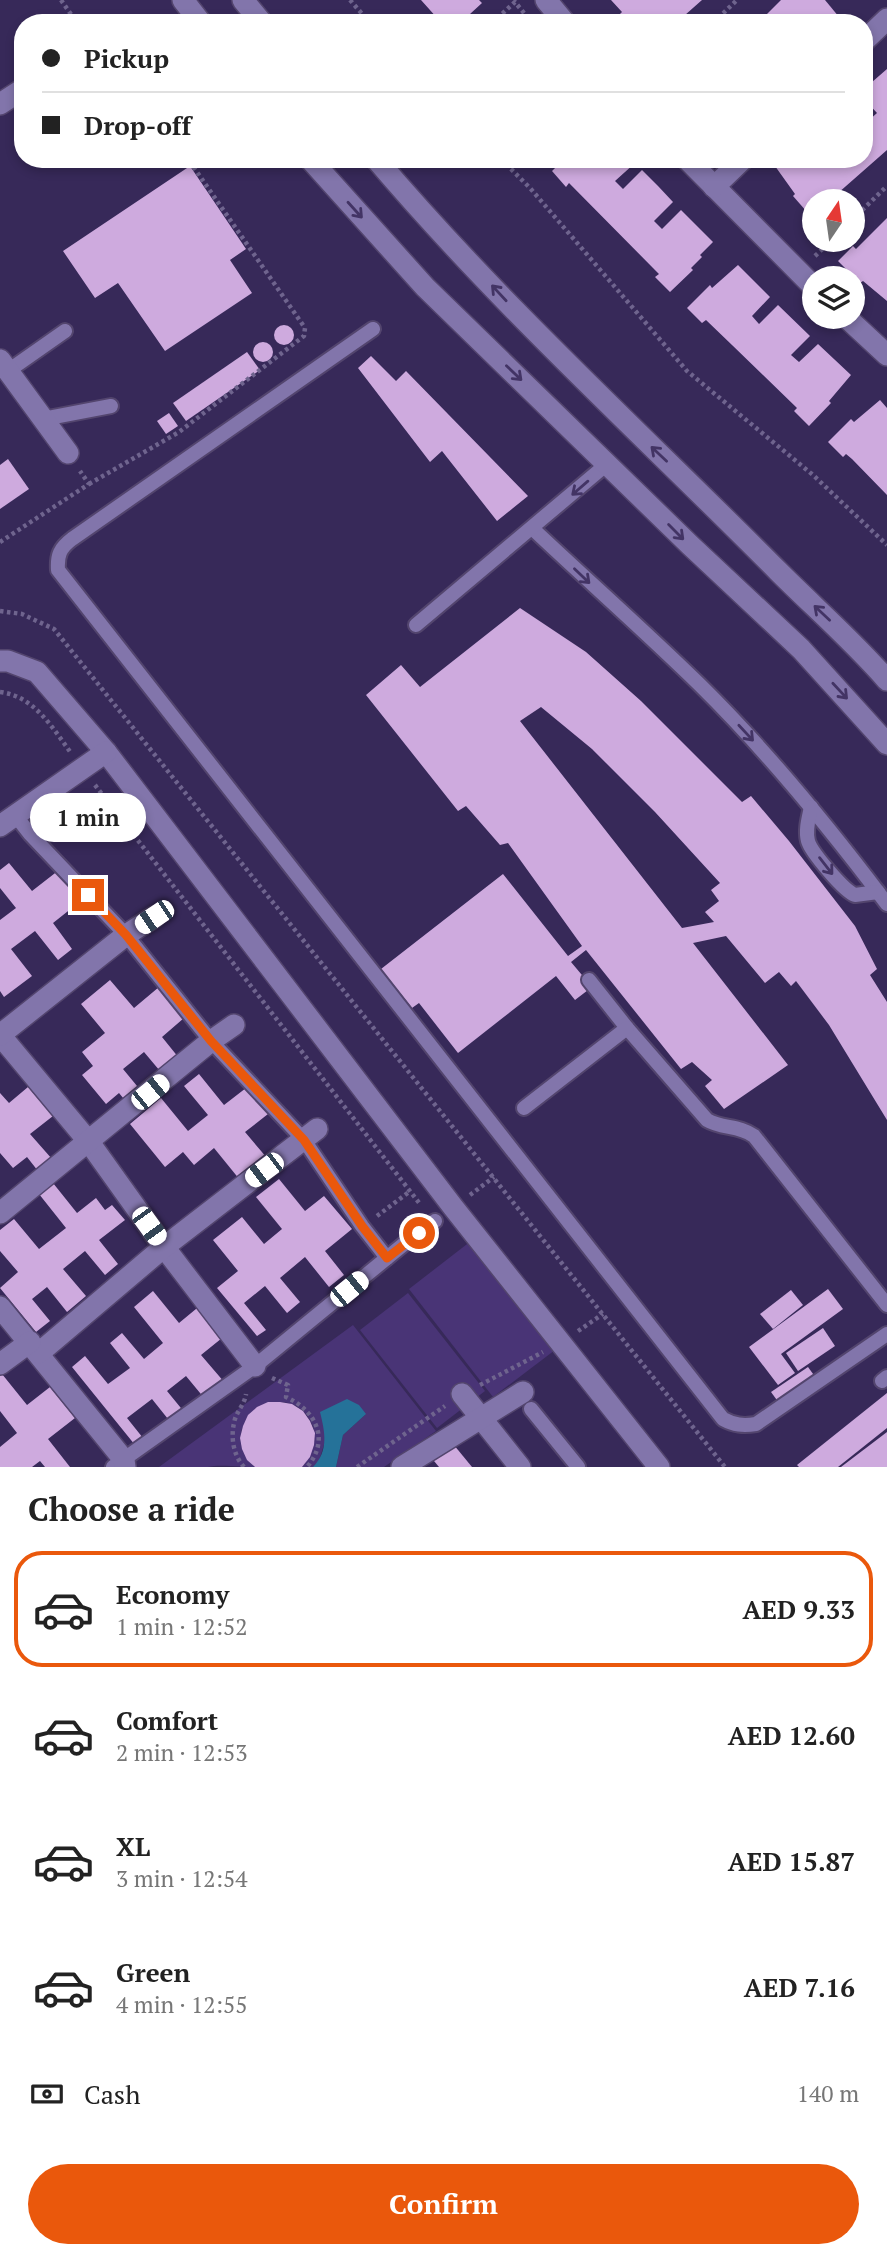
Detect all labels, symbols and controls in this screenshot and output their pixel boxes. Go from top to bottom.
text: Pickup [84,41,169,75]
text: Drop-off [84,108,191,142]
north arrow [802,189,864,252]
map controls [802,189,865,329]
one-way arrow [347,201,364,218]
button: layers [802,266,865,329]
one-way arrow [490,285,507,302]
one-way arrow [505,365,522,382]
one-way arrow [651,446,668,463]
one-way arrow [571,480,589,496]
one-way arrow [668,524,685,541]
one-way arrow [573,567,590,584]
one-way arrow [814,605,831,622]
one-way arrow [831,682,848,699]
one-way arrow [737,725,754,742]
callout: 1 min [30,794,146,842]
text: 1 min [57,802,119,833]
one-way arrow [818,857,833,875]
route end [72,879,104,911]
car [131,897,178,937]
car [128,1071,173,1113]
car [241,1149,288,1191]
car [129,1203,170,1249]
route start [403,1217,435,1249]
car [327,1268,372,1310]
text: Choose a ride [28,1488,235,1530]
text: Economy [116,1577,229,1611]
icon: car [32,1578,95,1641]
text: AED 9.33 [742,1592,855,1626]
text: 1 min · 12:52 [116,1611,248,1642]
text: Comfort [116,1703,218,1737]
icon: car [32,1704,95,1767]
text: AED 12.60 [728,1718,855,1752]
text: 2 min · 12:53 [116,1737,248,1768]
text: XL [116,1829,150,1863]
icon: car [32,1830,95,1893]
text: AED 15.87 [728,1844,855,1878]
text: 3 min · 12:54 [116,1863,248,1894]
text: Green [116,1955,190,1989]
icon: car [32,1956,95,2019]
text: AED 7.16 [744,1970,855,2004]
text: 4 min · 12:55 [116,1989,248,2020]
icon: cash [28,2075,66,2113]
text: Cash [84,2077,140,2111]
text: 140 m [797,2078,859,2109]
button: Confirm [28,2164,859,2244]

